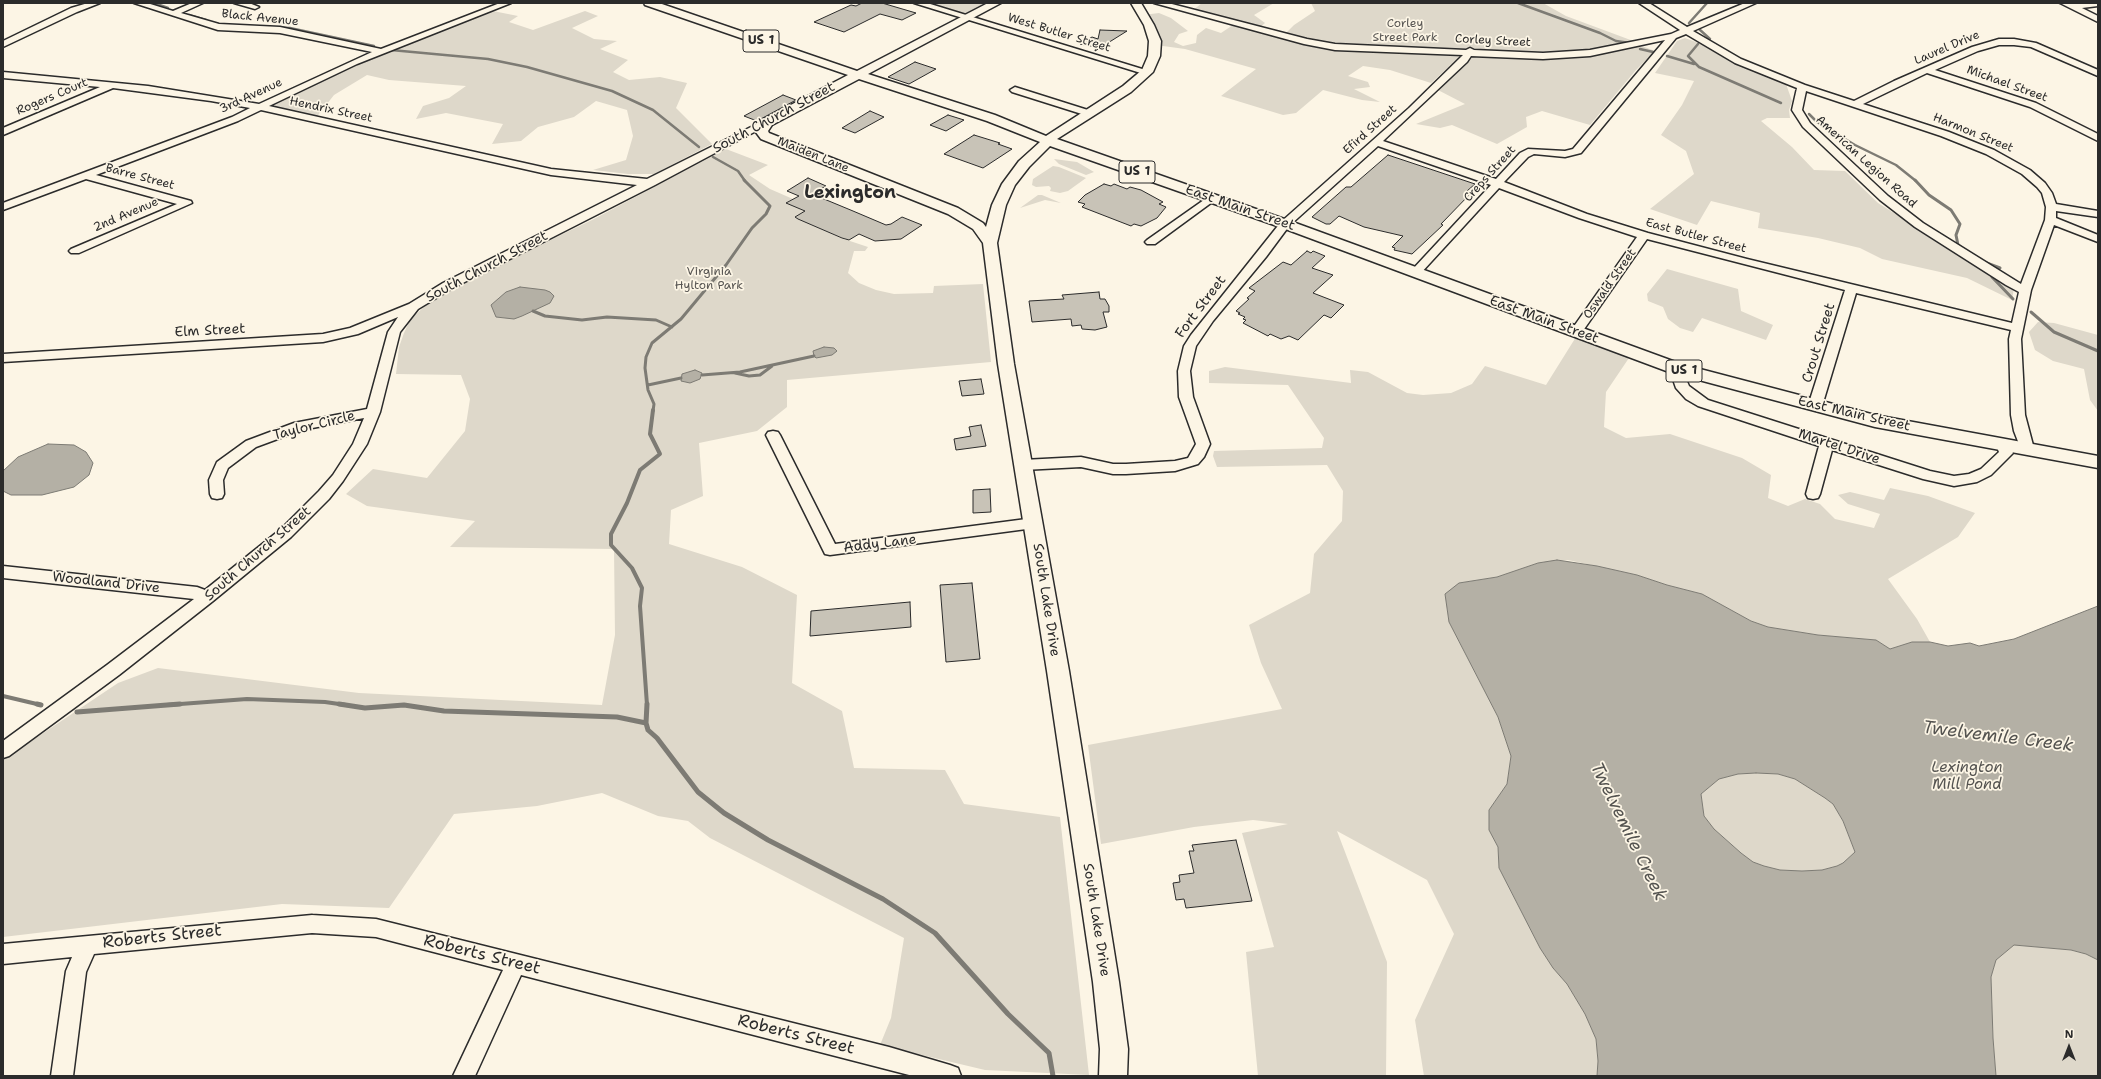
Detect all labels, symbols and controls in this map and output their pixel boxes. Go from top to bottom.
street label: Black Avenue [221,7,299,29]
street label: West Butler Street [1006,10,1112,56]
park label: Corley Street Park [1372,17,1438,45]
street label: Laurel Drive [1912,28,1982,68]
road number: US 1 [743,30,779,52]
street label: Corley Street [1455,32,1531,50]
street label: Michael Street [1965,63,2049,105]
street label: 3rd Avenue [217,75,285,117]
street label: Rogers Court [14,76,90,118]
street label: South Church Street [710,79,838,157]
street label: Hendrix Street [288,94,374,126]
street label: Efird Street [1340,102,1400,158]
street label: Harmon Street [1931,110,2015,156]
street label: American Legion Road [1813,113,1919,211]
street label: Maiden Lane [775,134,851,176]
street label: Creps Street [1461,143,1519,205]
street label: Barre Street [104,161,176,193]
road number: US 1 [1119,161,1155,183]
street label: East Main Street [1183,181,1297,235]
district label: Lexington [804,182,896,204]
street label: 2nd Avenue [91,195,161,235]
street label: East Butler Street [1644,216,1748,256]
street label: South Church Street [423,228,551,306]
street label: Oswald Street [1581,246,1639,322]
park label: Virginia Hylton Park [675,265,743,293]
street label: Fort Street [1172,272,1230,342]
street label: East Main Street [1487,292,1601,348]
street label: Crout Street [1799,301,1839,385]
street label: Elm Street [174,321,246,341]
road number: US 1 [1666,360,1702,382]
street label: East Main Street [1796,393,1912,435]
street label: Taylor Circle [271,408,357,444]
street label: Martel Drive [1796,426,1882,468]
street label: South Church Street [201,503,315,605]
street label: Addy Lane [843,531,917,557]
street label: South Lake Drive [1029,542,1063,658]
street label: Woodland Drive [51,569,161,597]
water label: Twelvemile Creek [1922,717,2074,757]
water label: Twelvemile Creek [1585,759,1671,905]
water label: Lexington Mill Pond [1931,759,2003,794]
street label: South Lake Drive [1079,862,1113,978]
street label: Roberts Street [101,921,223,953]
street label: Roberts Street [421,931,543,979]
street label: Roberts Street [735,1011,857,1059]
north arrow [2049,1027,2089,1067]
text: N [2065,1027,2073,1042]

